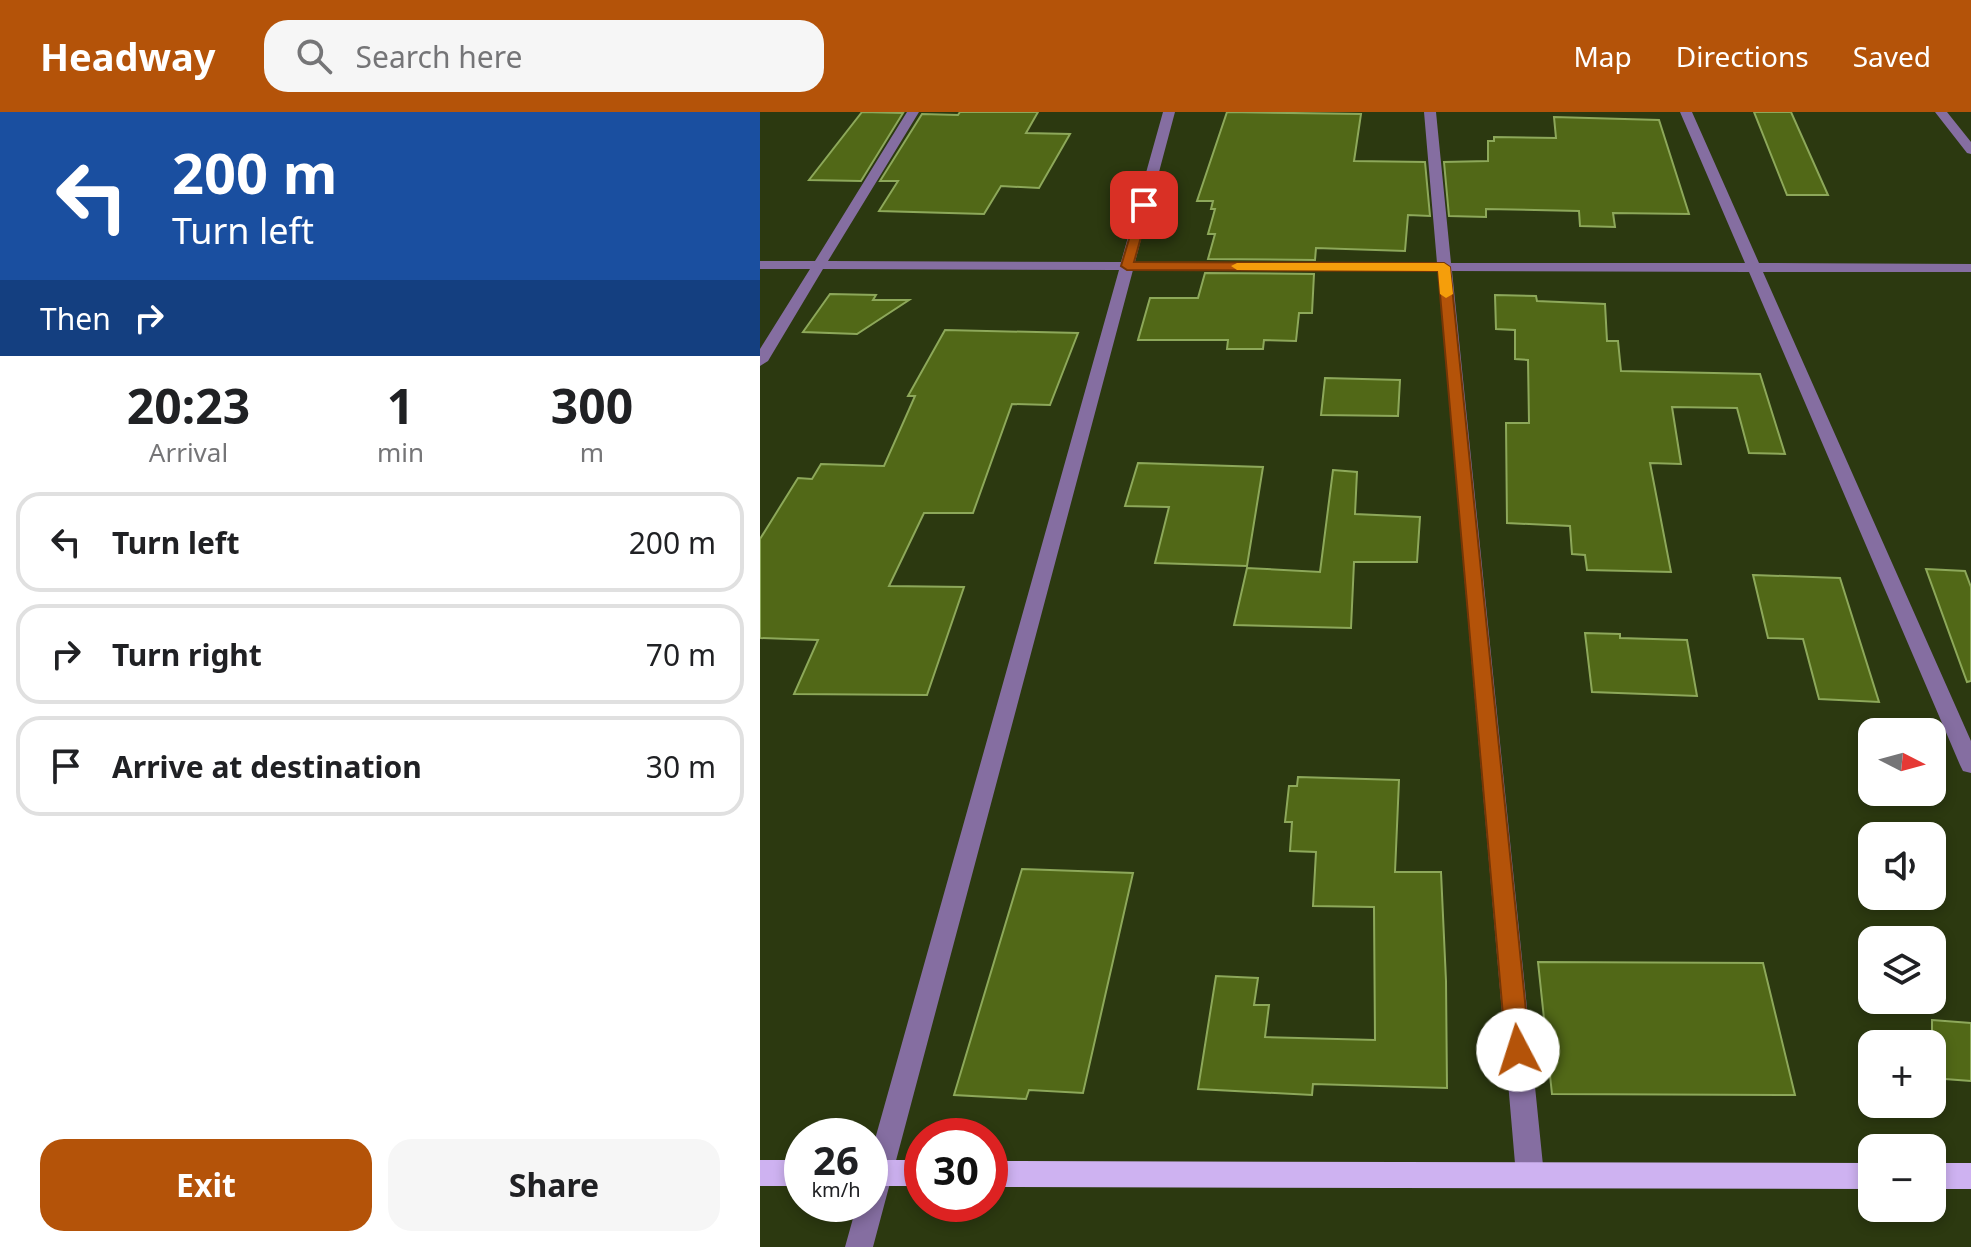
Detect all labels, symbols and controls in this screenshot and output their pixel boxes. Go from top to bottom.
search box [264,20,824,92]
text: Headway [40,30,216,82]
icon: search [292,34,336,78]
text: Search here [356,36,522,77]
text: Map [1573,37,1632,75]
text: Directions [1676,37,1809,75]
text: Saved [1853,37,1931,75]
text: 200 m [172,134,337,210]
icon: left [40,144,144,248]
pin [1110,171,1178,239]
icon: arrive [1122,183,1166,227]
text: Turn left [172,206,314,255]
icon: right [127,296,171,340]
text: Then [40,298,111,339]
text: 20:23 [127,373,250,438]
text: 1 [387,373,414,438]
text: 300 [551,373,633,438]
text: Arrival [149,434,228,470]
text: min [377,434,424,470]
text: m [580,434,604,470]
icon: left [44,520,88,564]
text: Turn left [112,522,240,563]
text: 200 m [629,522,716,563]
icon: right [44,632,88,676]
text: Turn right [112,634,262,675]
text: 70 m [646,634,716,675]
north arrow [1858,718,1946,806]
map controls [1858,718,1946,1222]
icon: arrive [44,744,88,788]
text: Arrive at destination [112,746,422,787]
text: 30 m [646,746,716,787]
button: sound [1858,822,1946,910]
button: layers [1858,926,1946,1014]
position arrow [1476,1008,1560,1092]
button: + [1858,1030,1946,1118]
speed limit sign: 30 [904,1118,1008,1222]
text: 26 [813,1132,859,1187]
button: − [1858,1134,1946,1222]
button: Exit [40,1139,372,1231]
button: Share [388,1139,720,1231]
text: km/h [811,1176,861,1203]

